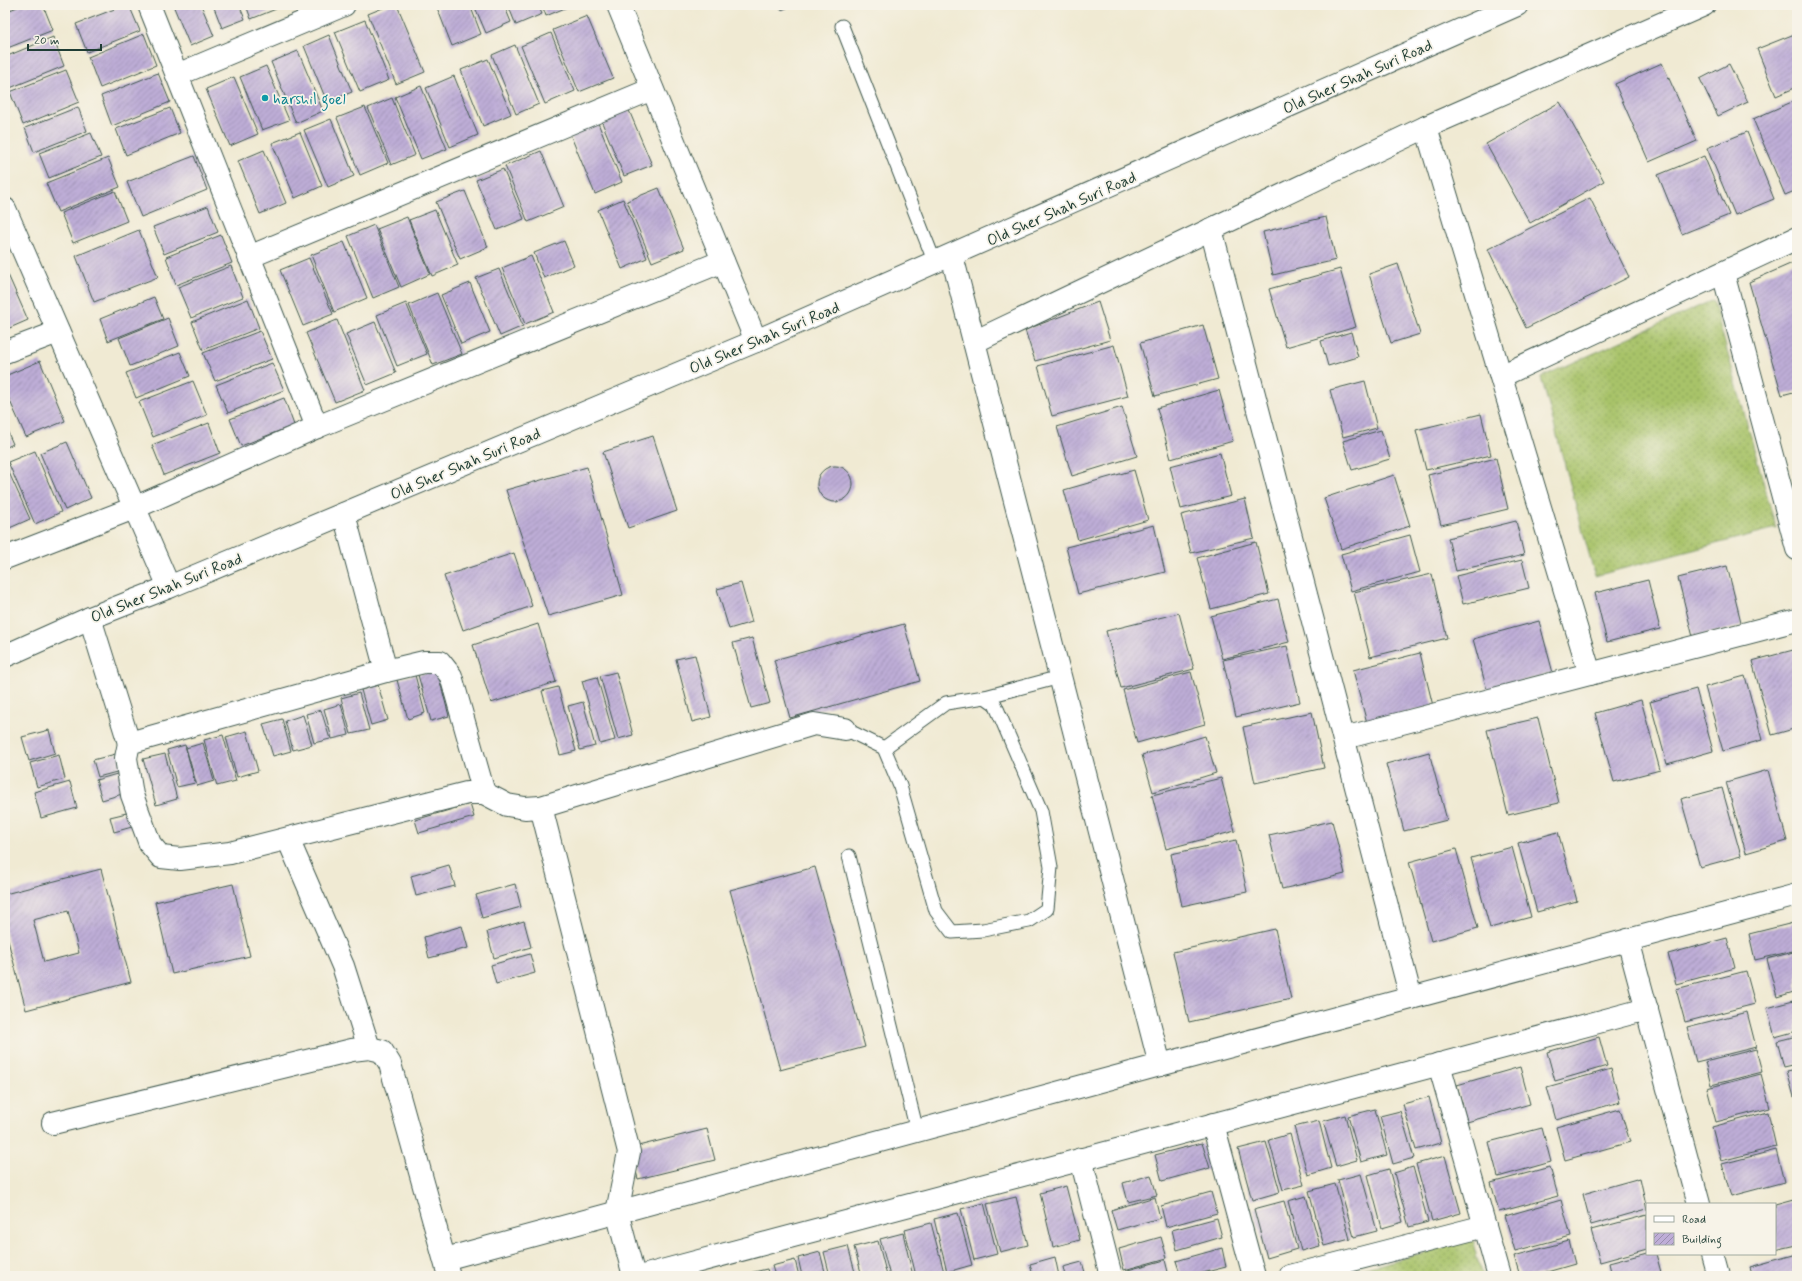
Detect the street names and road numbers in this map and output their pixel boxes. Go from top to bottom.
street label: Old Sher Shah Suri Road [1280,35,1436,120]
street label: Old Sher Shah Suri Road [984,167,1140,252]
street label: Old Sher Shah Suri Road [686,297,843,380]
street label: Old Sher Shah Suri Road [387,423,544,506]
street label: Old Sher Shah Suri Road [88,548,245,628]

